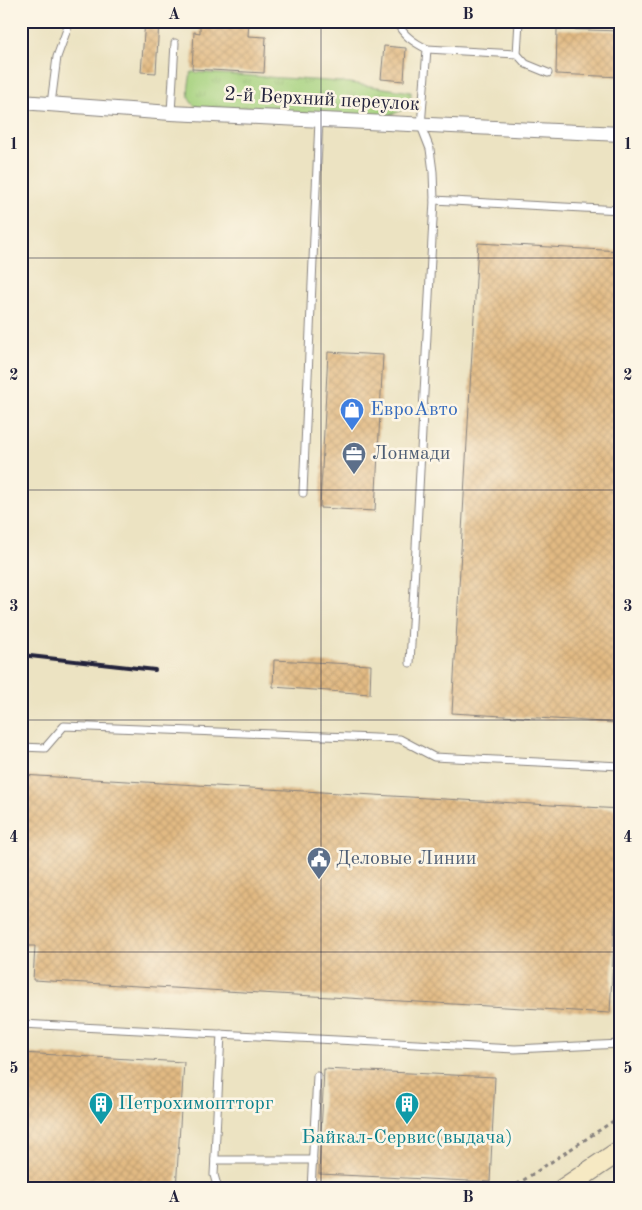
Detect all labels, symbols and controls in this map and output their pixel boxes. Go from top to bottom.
text: A [168,7,180,23]
text: B [462,7,474,23]
street label: 2-й Верхний переулок [224,85,420,115]
text: 1 [9,137,19,153]
text: 1 [623,137,633,153]
text: 2 [9,368,19,384]
text: 2 [623,368,633,384]
shop icon: ЕвроАвто [339,397,365,431]
place label: ЕвроАвто [370,400,458,420]
office icon: Лонмади [341,441,367,475]
place label: Лонмади [372,444,450,464]
text: 3 [9,599,19,615]
text: 3 [623,599,633,615]
text: 4 [9,830,19,846]
text: 4 [623,830,633,846]
public building icon: Деловые Линии [306,846,332,880]
place label: Деловые Линии [336,849,476,869]
text: 5 [9,1061,19,1077]
text: 5 [623,1061,633,1077]
building icon: Петрохимоптторг [88,1091,114,1125]
building icon: Байкал-Сервис(выдача) [394,1091,420,1125]
place label: Петрохимоптторг [118,1094,274,1114]
place label: Байкал-Сервис(выдача) [301,1128,513,1148]
text: A [168,1190,180,1206]
text: B [462,1190,474,1206]

